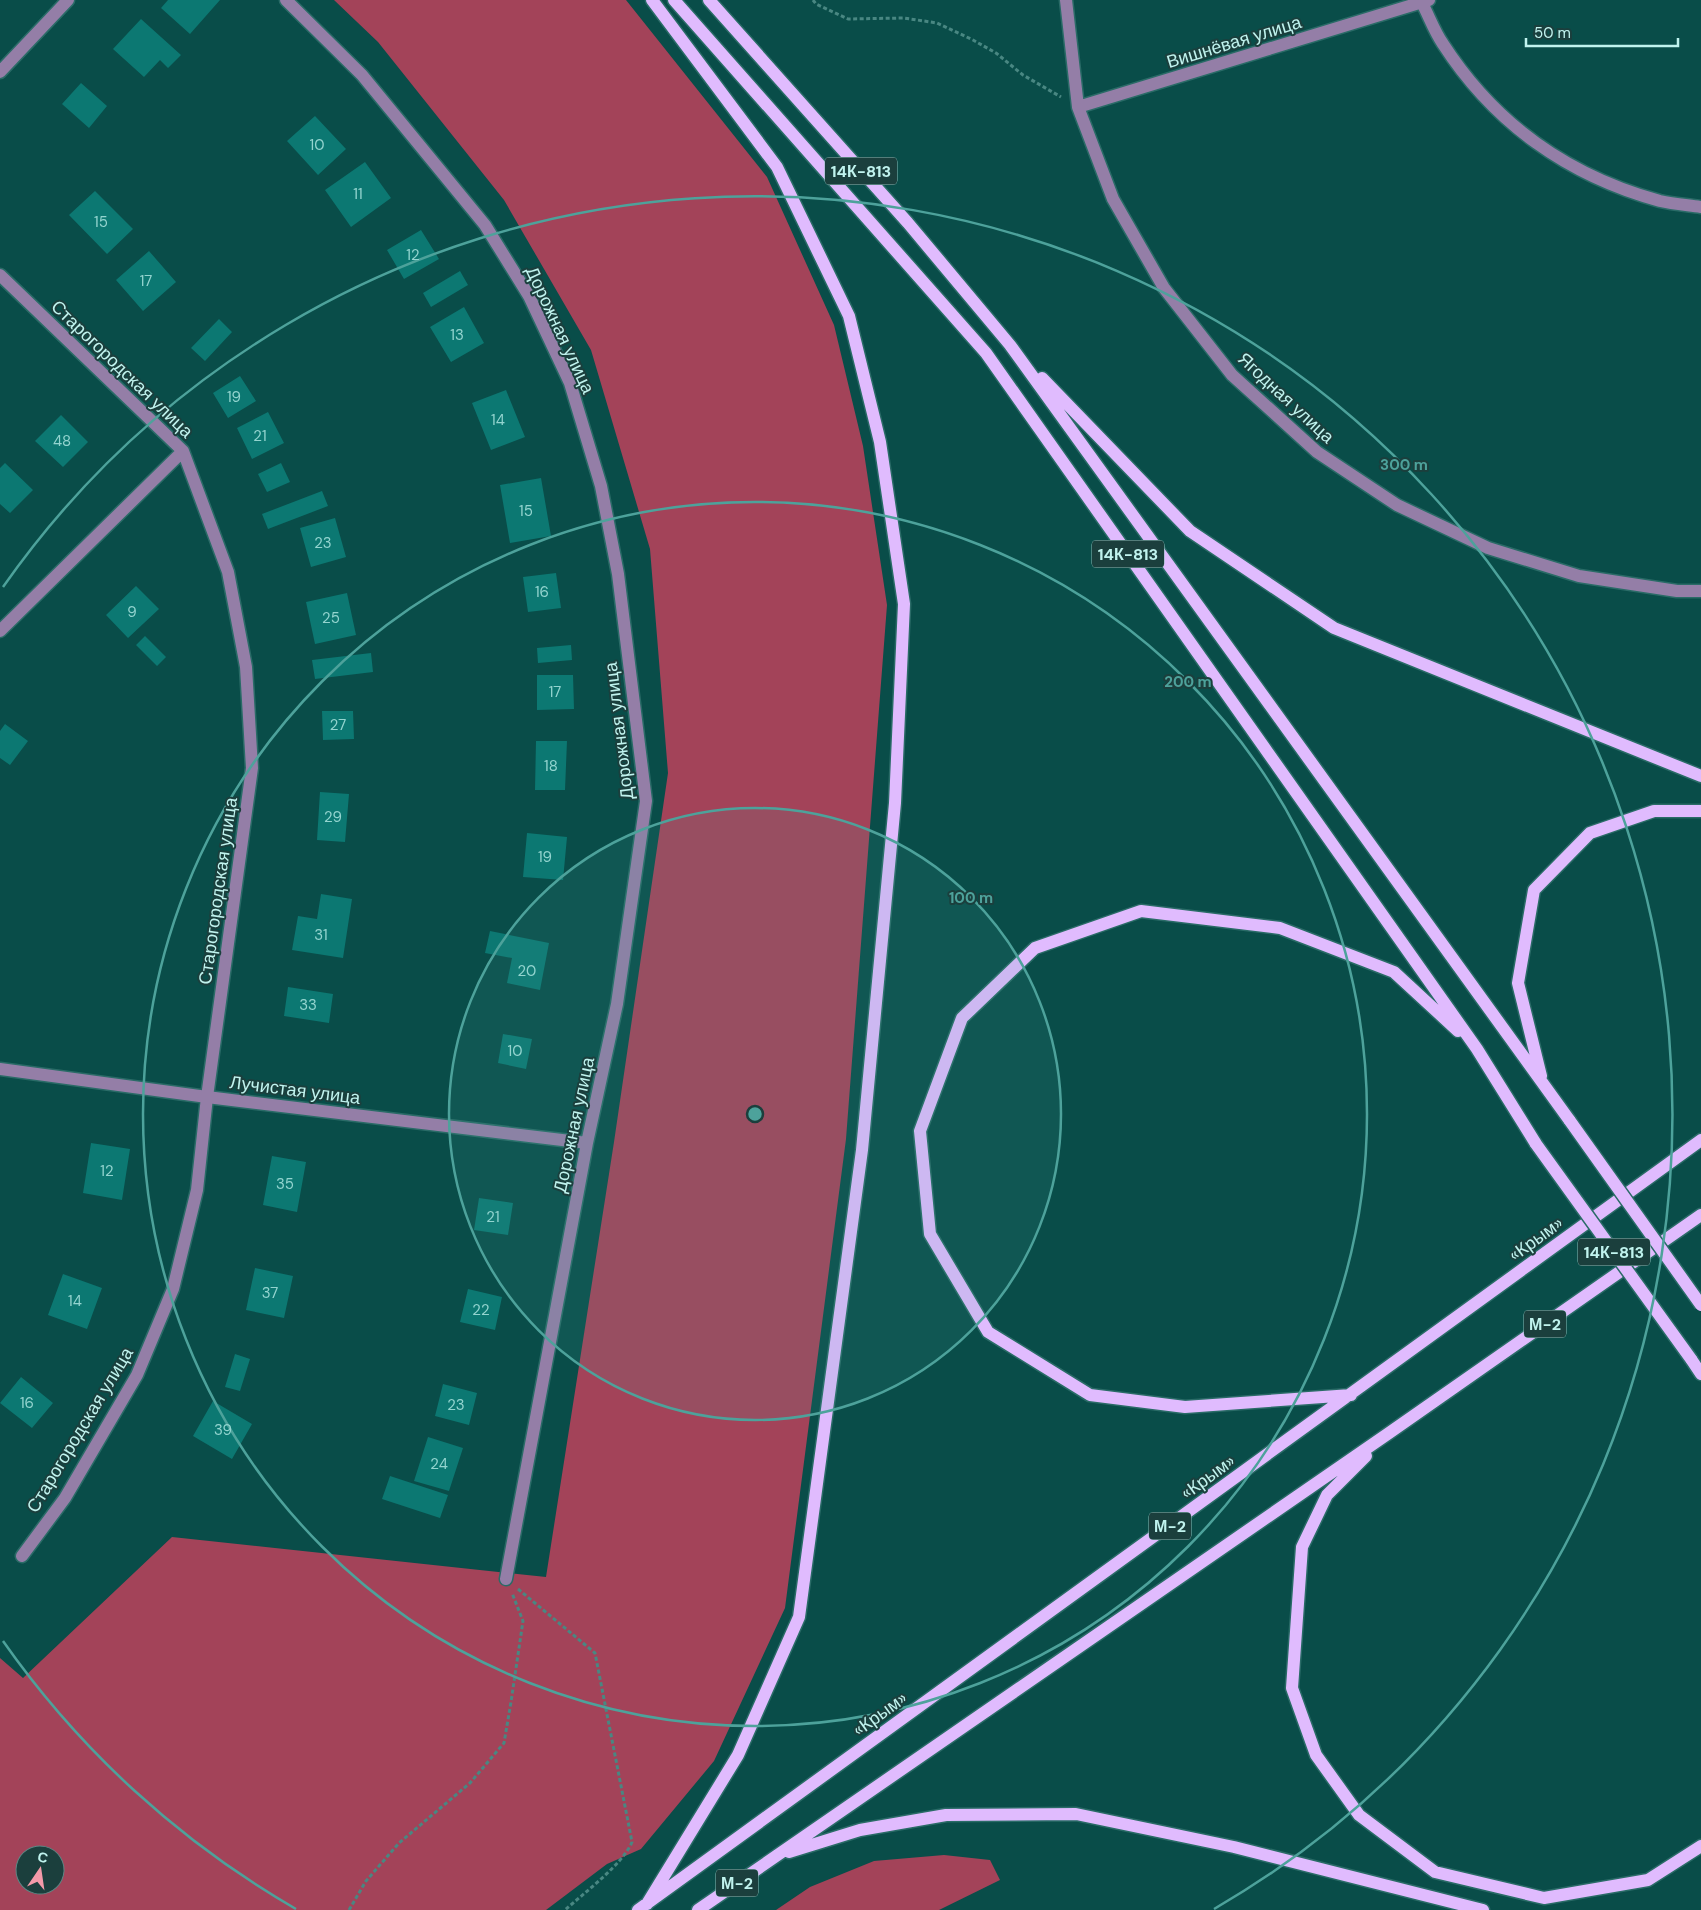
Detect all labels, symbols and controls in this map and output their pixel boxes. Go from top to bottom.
street label: Вишнёвая улица [1164,10,1305,74]
scale bar [1526,15,1678,47]
text: 50 m [1534,23,1571,43]
house number: 10 [310,135,324,155]
road number: 14К-813 [825,158,897,185]
house number: 11 [353,184,363,204]
house number: 15 [94,212,108,232]
house number: 12 [406,245,420,265]
street label: Дорожная улица [520,262,601,399]
house number: 17 [140,271,152,291]
street label: Старогородская улица [46,295,199,444]
house number: 13 [450,325,464,345]
street label: Ягодная улица [1233,347,1340,449]
house number: 19 [227,387,241,407]
house number: 14 [491,410,505,430]
house number: 21 [253,426,267,446]
house number: 48 [53,431,71,451]
text: 300 m [1380,455,1428,475]
house number: 15 [519,501,533,521]
house number: 23 [314,533,332,553]
road number: 14К-813 [1092,540,1164,568]
house number: 16 [535,582,549,602]
house number: 9 [127,602,137,622]
house number: 25 [322,608,340,628]
street label: Дорожная улица [599,660,639,801]
text: 200 m [1164,672,1212,692]
house number: 17 [549,682,561,702]
house number: 27 [330,715,346,735]
house number: 18 [544,756,558,776]
street label: Старогородская улица [193,795,243,986]
house number: 29 [324,807,342,827]
house number: 19 [538,847,552,867]
text: 100 m [949,888,993,908]
house number: 31 [314,925,328,945]
house number: 20 [518,961,536,981]
house number: 33 [299,995,317,1015]
house number: 10 [508,1041,522,1061]
street label: Дорожная улица [548,1054,600,1195]
street label: Лучистая улица [228,1070,363,1110]
centre of rings [746,1105,764,1123]
house number: 12 [100,1161,114,1181]
house number: 35 [276,1174,294,1194]
house number: 21 [486,1207,500,1227]
street label: «Крым» [1504,1211,1568,1267]
road number: 14К-813 [1578,1238,1650,1266]
house number: 37 [262,1283,278,1303]
house number: 14 [68,1291,82,1311]
house number: 22 [472,1300,490,1320]
road number: М-2 [1524,1310,1566,1338]
street label: Старогородская улица [21,1342,139,1517]
house number: 16 [20,1393,34,1413]
house number: 23 [447,1395,465,1415]
house number: 39 [214,1420,232,1440]
street label: «Крым» [1176,1449,1240,1505]
house number: 24 [430,1454,448,1474]
road number: М-2 [1149,1512,1191,1540]
street label: «Крым» [848,1686,912,1742]
north arrow [15,1845,65,1895]
text: С [36,1847,50,1867]
road number: М-2 [716,1870,758,1896]

